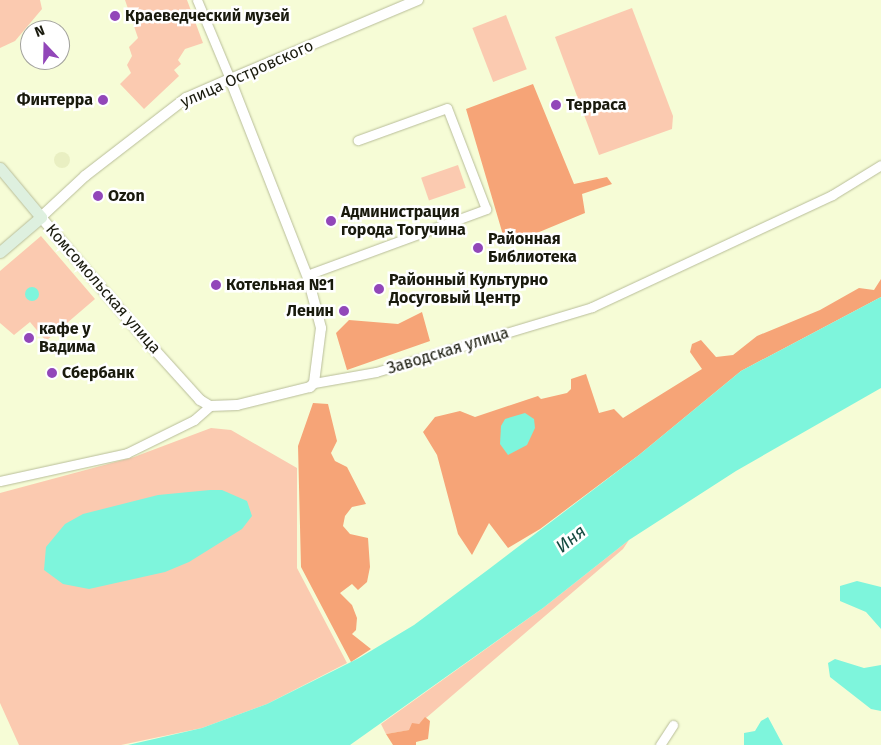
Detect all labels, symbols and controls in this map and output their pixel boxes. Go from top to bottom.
place label: Краеведческий музей [125,6,290,26]
marker: Краеведческий музей [109,10,121,22]
north arrow [20,20,70,70]
text: N [32,22,47,41]
street label: улица Островского [178,36,316,112]
place label: Финтерра [17,90,93,110]
marker: Финтерра [97,94,109,106]
place label: Терраса [566,95,627,115]
marker: Терраса [550,99,562,111]
place label: Ozon [108,186,145,206]
marker: Ozon [92,190,104,202]
place label: Администрация города Тогучина [341,202,466,240]
marker: Администрация города Тогучина [325,215,337,227]
street label: Комсомольская улица [42,220,164,358]
place label: Районная Библиотека [488,229,577,267]
marker: Районная Библиотека [472,242,484,254]
place label: Районный Культурно Досуговый Центр [389,270,548,308]
place label: Котельная №1 [226,275,334,295]
marker: Котельная №1 [210,279,222,291]
marker: Районный Культурно Досуговый Центр [373,283,385,295]
place label: Ленин [286,301,334,321]
marker: Ленин [338,305,350,317]
place label: кафе у Вадима [39,319,95,357]
street label: Заводская улица [385,323,511,379]
marker: кафе у Вадима [23,332,35,344]
place label: Сбербанк [62,363,134,383]
marker: Сбербанк [46,367,58,379]
water label: Иня [552,520,590,558]

